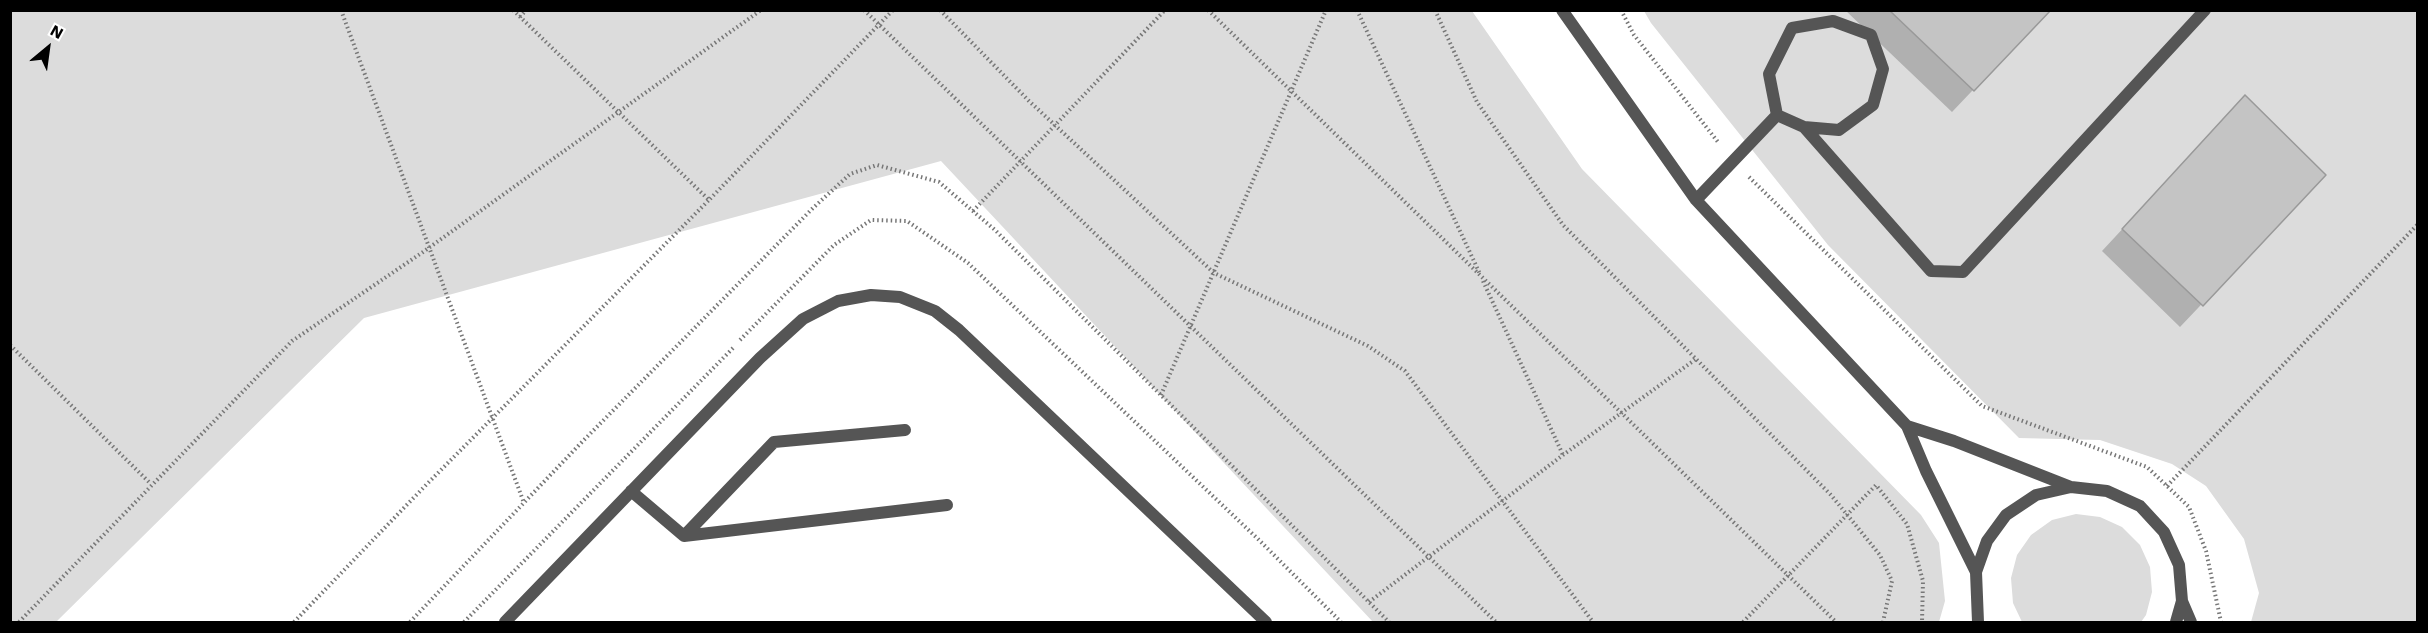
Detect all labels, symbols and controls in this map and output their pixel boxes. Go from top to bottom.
north arrow [18,18,78,78]
text: N [47,21,67,43]

